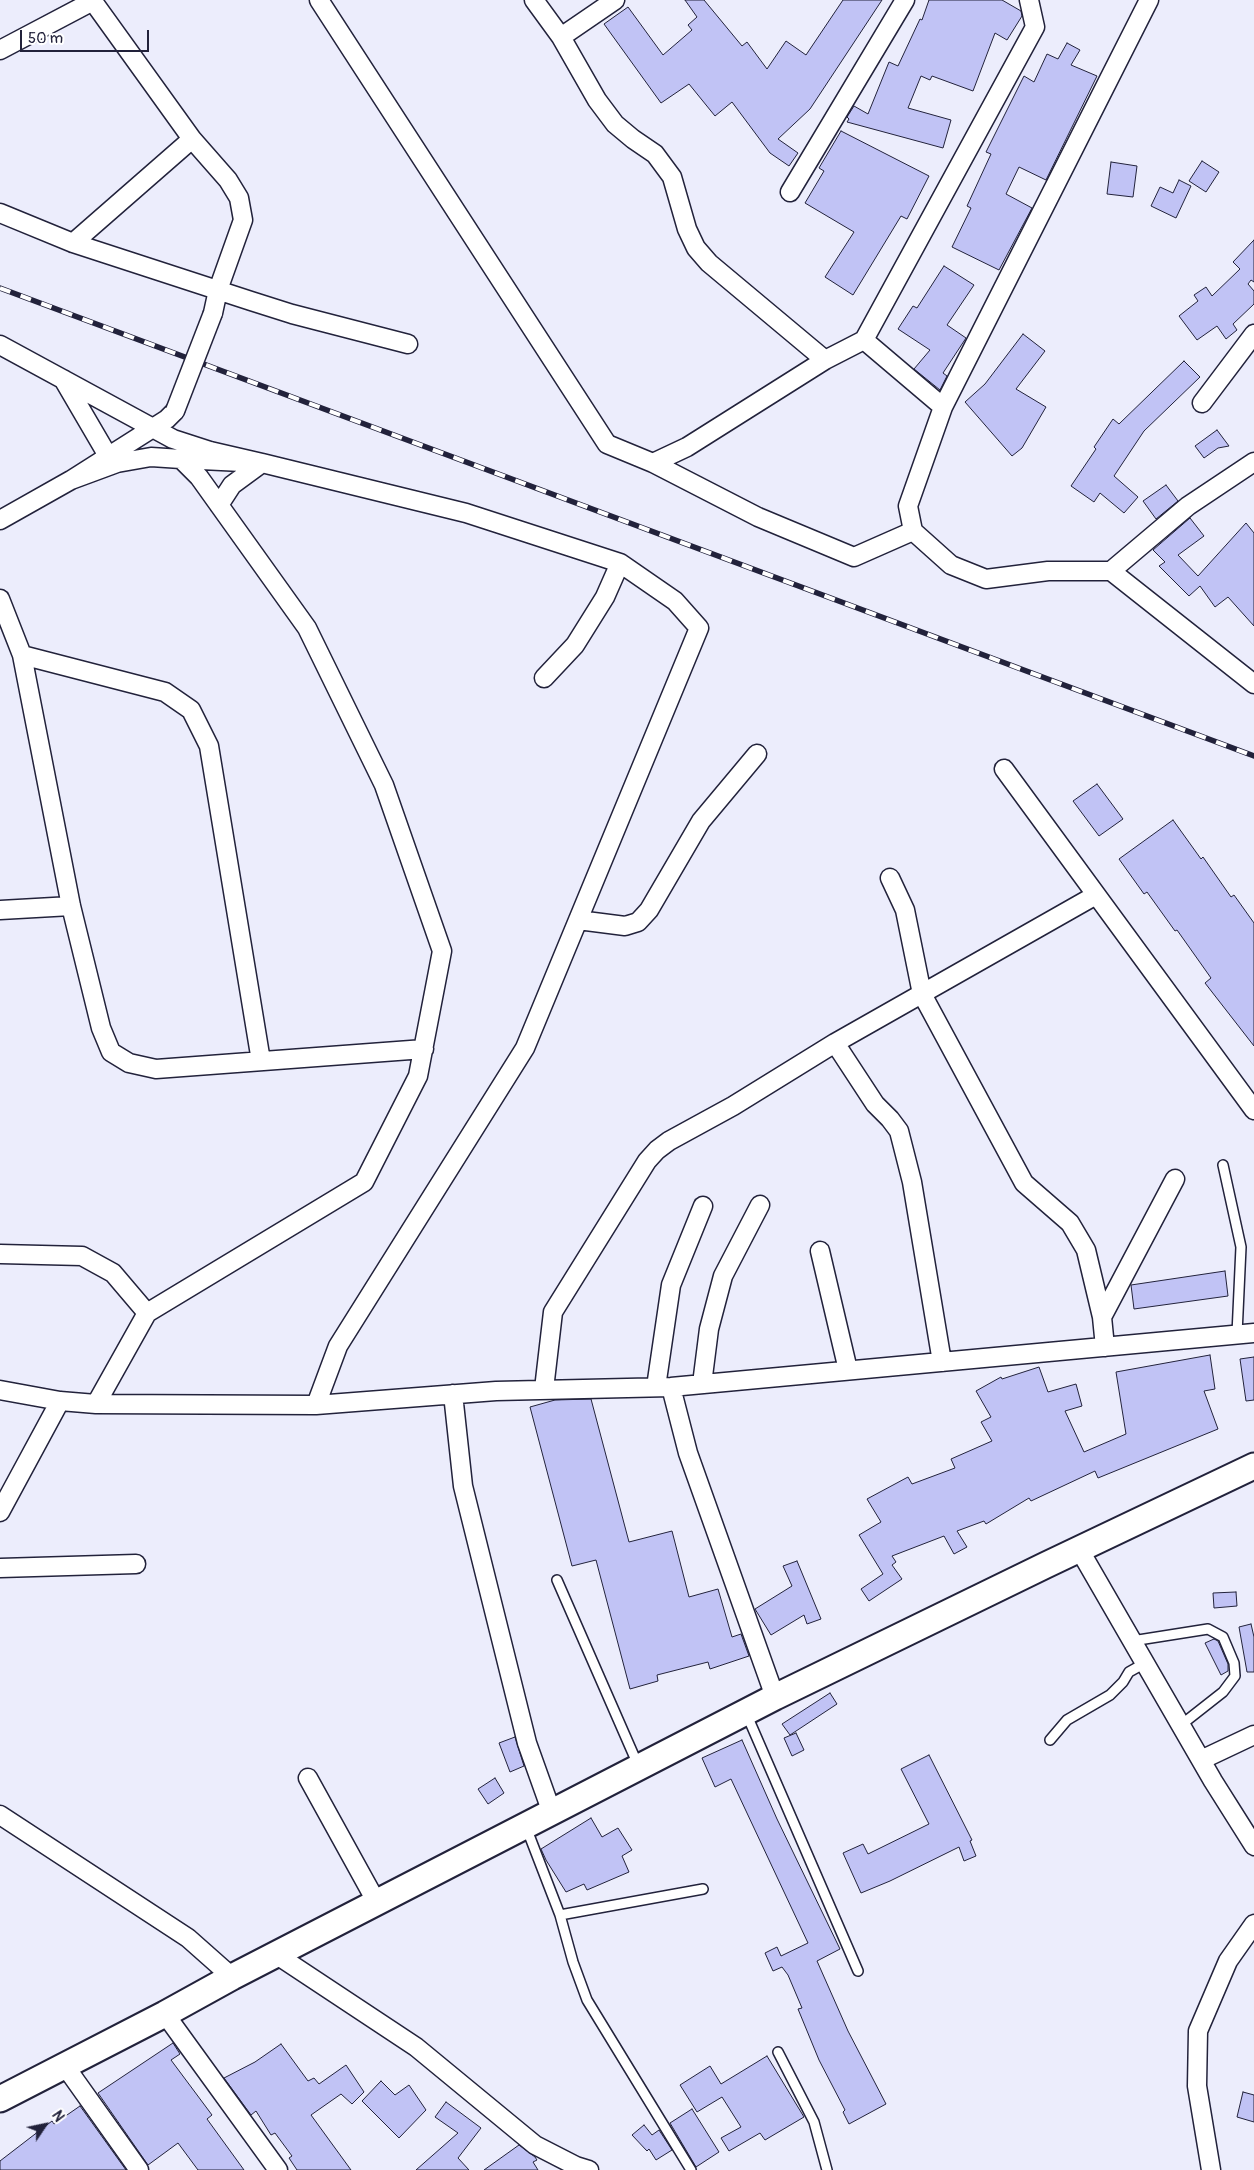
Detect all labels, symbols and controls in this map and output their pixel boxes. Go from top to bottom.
scale bar [22,20,151,52]
text: 50 m [28,29,63,48]
north arrow [20,2100,70,2150]
text: N [48,2108,68,2125]

